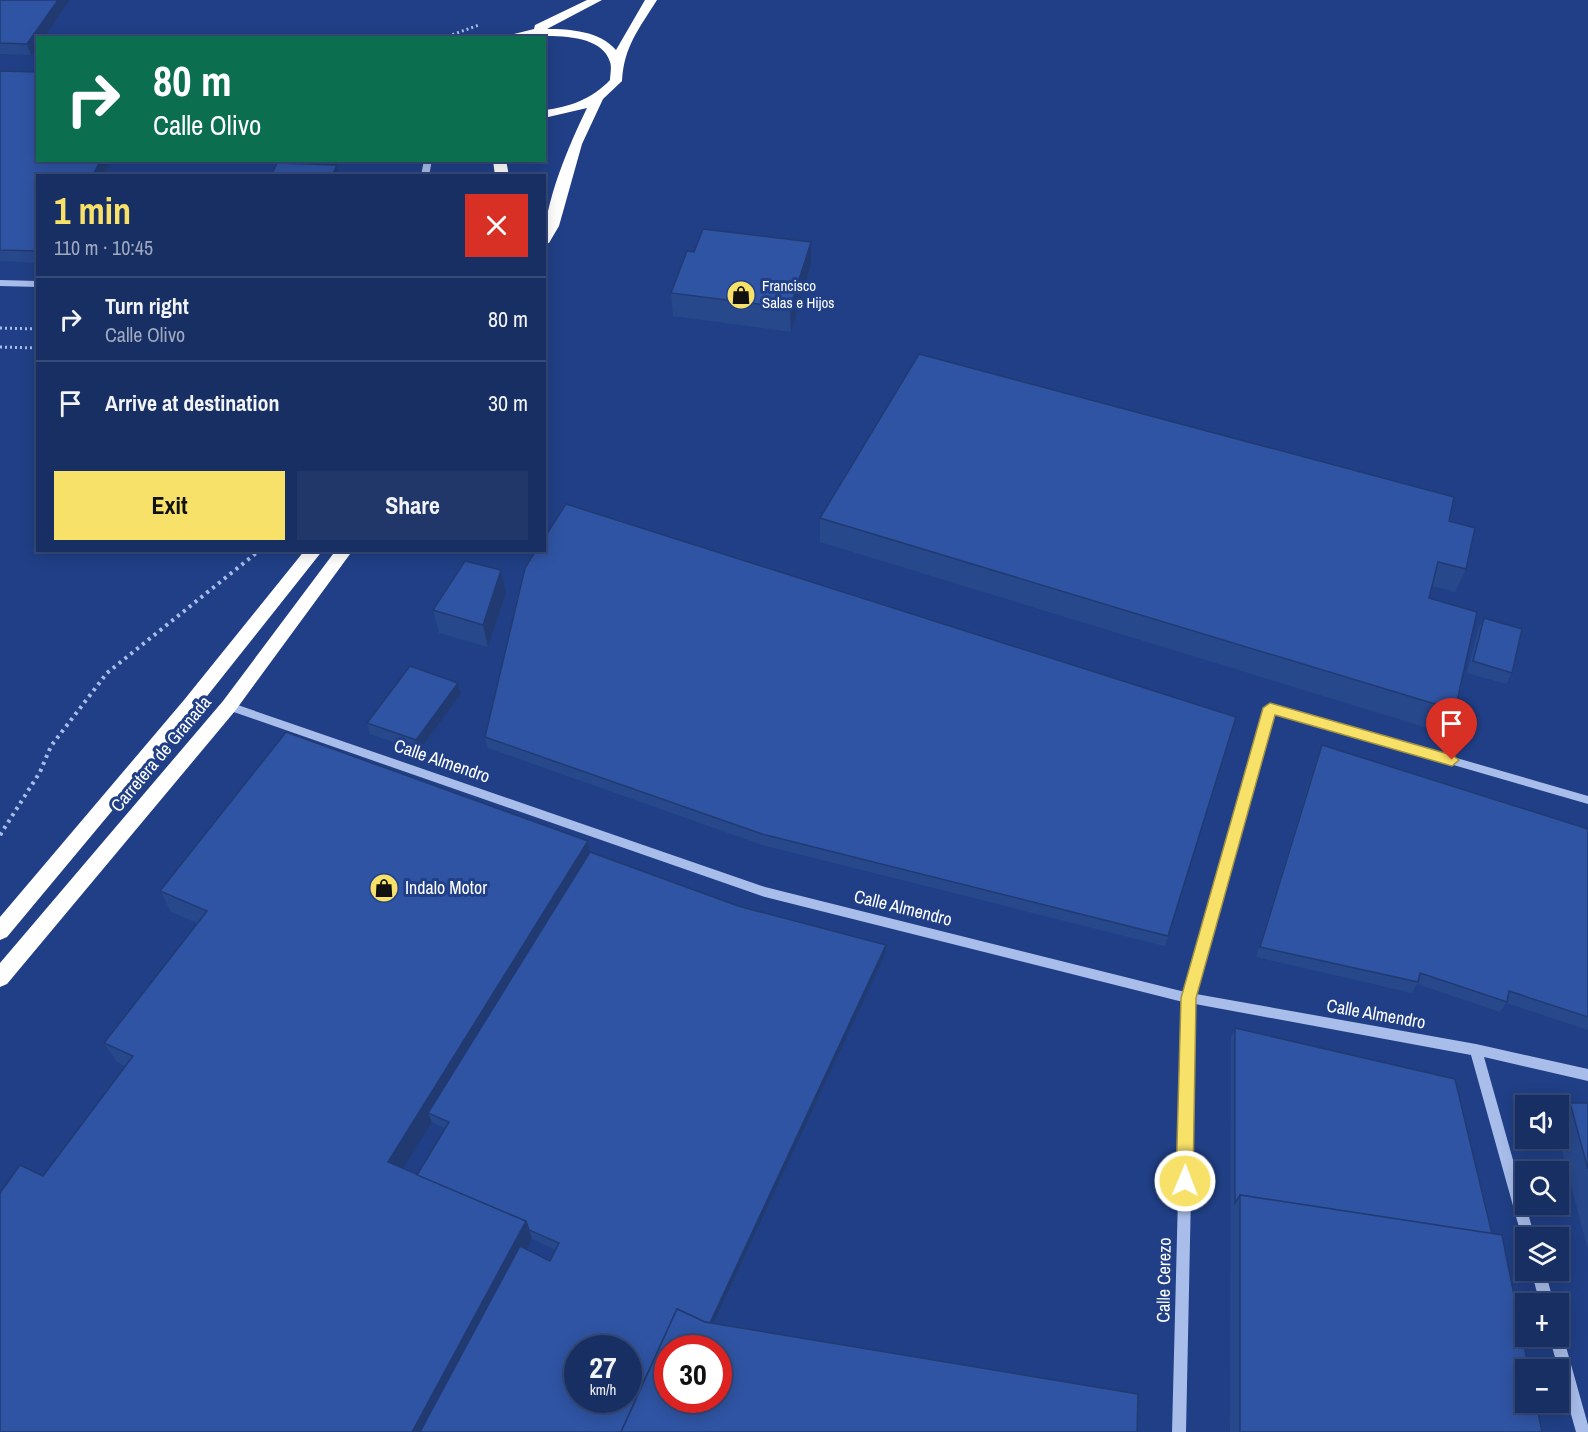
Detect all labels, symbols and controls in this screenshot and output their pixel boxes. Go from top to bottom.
text: 80 m [153,53,232,109]
icon: right [54,60,132,138]
text: Calle Olivo [153,107,261,143]
text: 1 min [54,187,131,235]
button: close [465,194,528,257]
text: 110 m · 10:45 [54,234,153,261]
place label: Francisco Salas e Hijos [762,275,834,313]
shop icon: Francisco Salas e Hijos [725,279,757,311]
text: Turn right [105,291,189,321]
icon: right [54,303,87,336]
text: 80 m [488,304,528,334]
text: Calle Olivo [105,321,185,348]
icon: arrive [54,387,87,420]
text: Arrive at destination [105,388,279,418]
text: 30 m [488,388,528,418]
button: Exit [54,471,285,540]
button: Share [297,471,528,540]
street label: Carretera de Granada [105,690,217,817]
pin [1426,698,1477,760]
icon: arrive [1435,707,1468,740]
street label: Calle Almendro [391,732,494,789]
shop icon: Indalo Motor [368,872,400,904]
place label: Indalo Motor [405,875,487,900]
street label: Calle Almendro [852,883,955,932]
street label: Calle Almendro [1325,993,1428,1035]
map controls [1515,1095,1569,1413]
button: sound [1515,1095,1569,1149]
position arrow [1153,1149,1217,1213]
button: search [1515,1161,1569,1215]
button: layers [1515,1227,1569,1281]
street label: Calle Cerezo [1150,1237,1177,1323]
button: + [1515,1293,1569,1347]
speed limit sign: 30 [654,1335,732,1413]
text: 27 [589,1347,617,1387]
button: − [1515,1359,1569,1413]
text: km/h [590,1379,616,1400]

